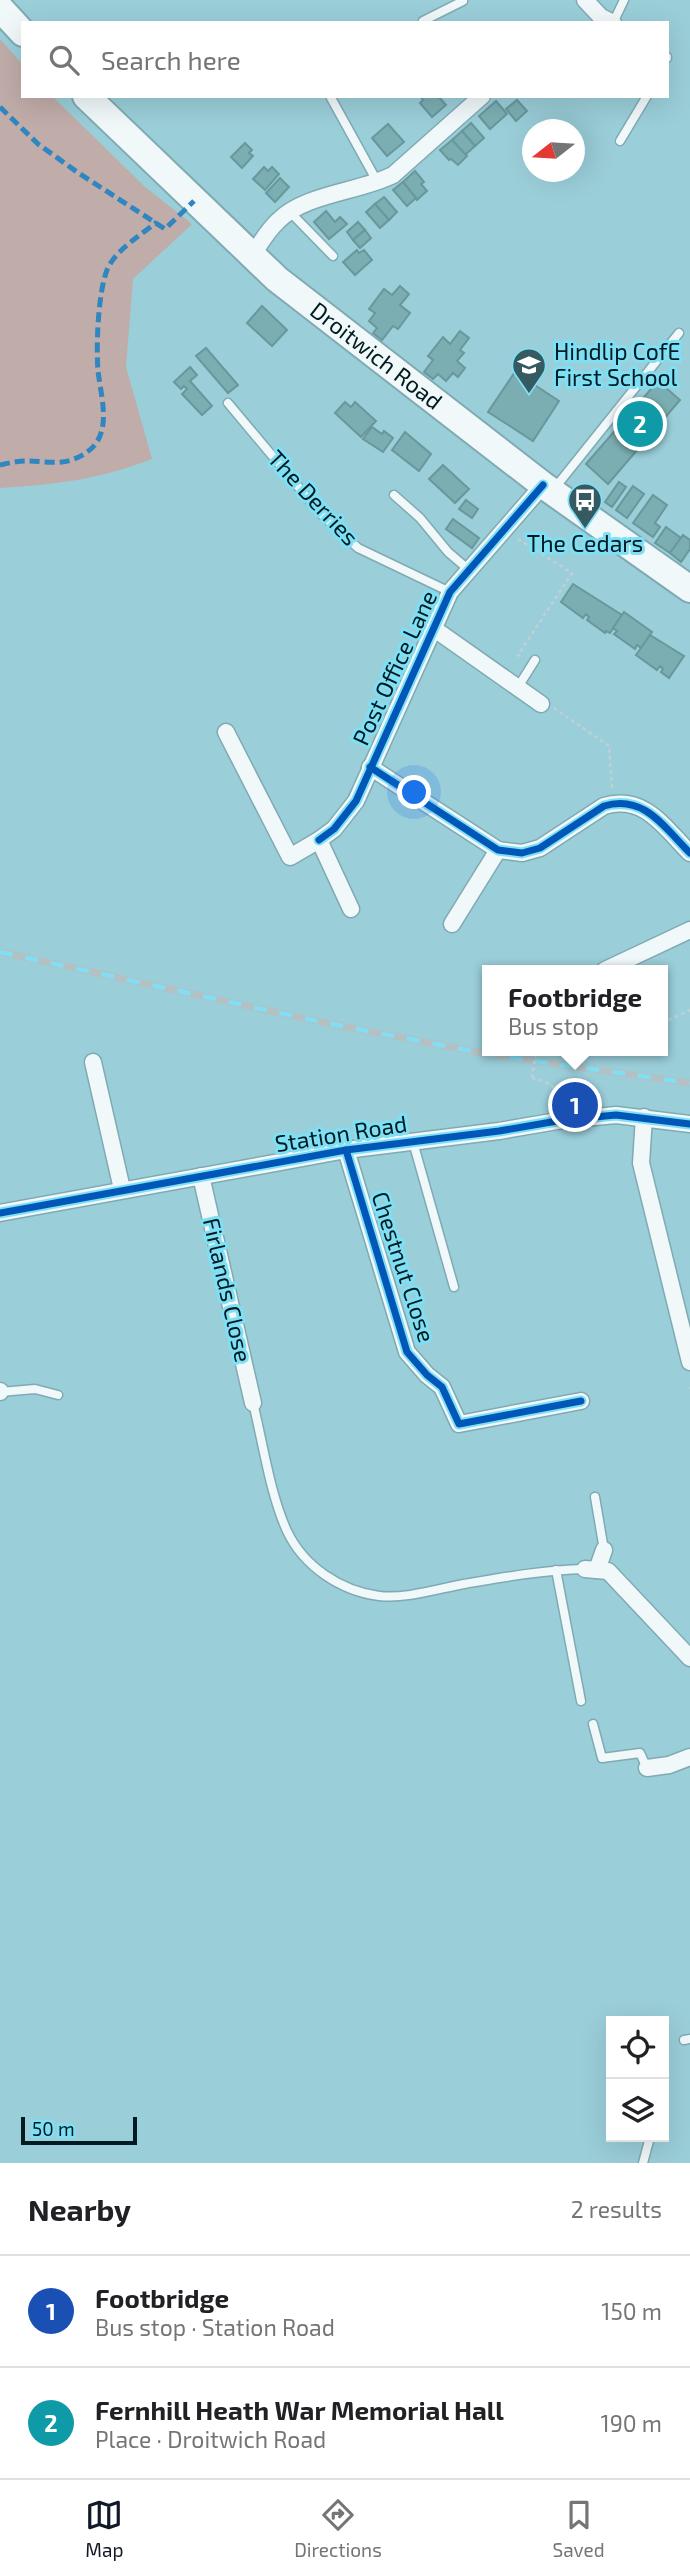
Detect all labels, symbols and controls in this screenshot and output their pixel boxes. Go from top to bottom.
search box [21,21,669,98]
icon: search [45,41,83,79]
text: Search here [101,44,241,75]
north arrow [522,119,585,182]
street label: Droitwich Road [305,295,448,415]
place label: Hindlip CofE First School [554,337,680,391]
school or university icon: Hindlip CofE First School [510,346,548,395]
pin: 2 [617,398,663,450]
street label: The Derries [263,444,365,551]
bus stop icon: The Cedars [566,481,604,530]
place label: The Cedars [527,529,643,557]
street label: Post Office Lane [346,586,442,749]
your location [397,775,431,809]
popup [482,965,668,1056]
text: Footbridge [508,981,642,1012]
text: Bus stop [508,1012,599,1040]
pin: 1 [552,1079,598,1131]
street label: Station Road [273,1109,409,1157]
street label: Chestnut Close [366,1188,441,1346]
street label: Firlands Close [198,1215,258,1365]
map controls [606,2016,669,2142]
button: locate [606,2016,669,2079]
button: layers [606,2079,669,2142]
scale bar [21,2114,136,2146]
text: 50 m [32,2117,75,2140]
text: Nearby [28,2191,131,2227]
text: 2 results [571,2195,662,2223]
text: Footbridge [95,2282,229,2313]
text: 1 [46,2297,56,2325]
text: 150 m [601,2297,662,2325]
text: Bus stop · Station Road [95,2313,335,2341]
text: Fernhill Heath War Memorial Hall [95,2394,504,2425]
text: 2 [44,2409,58,2437]
text: 190 m [601,2409,662,2437]
text: Place · Droitwich Road [95,2425,326,2453]
tab: Map [85,2496,123,2561]
tab: Directions [294,2496,382,2561]
tab: Saved [552,2496,605,2561]

